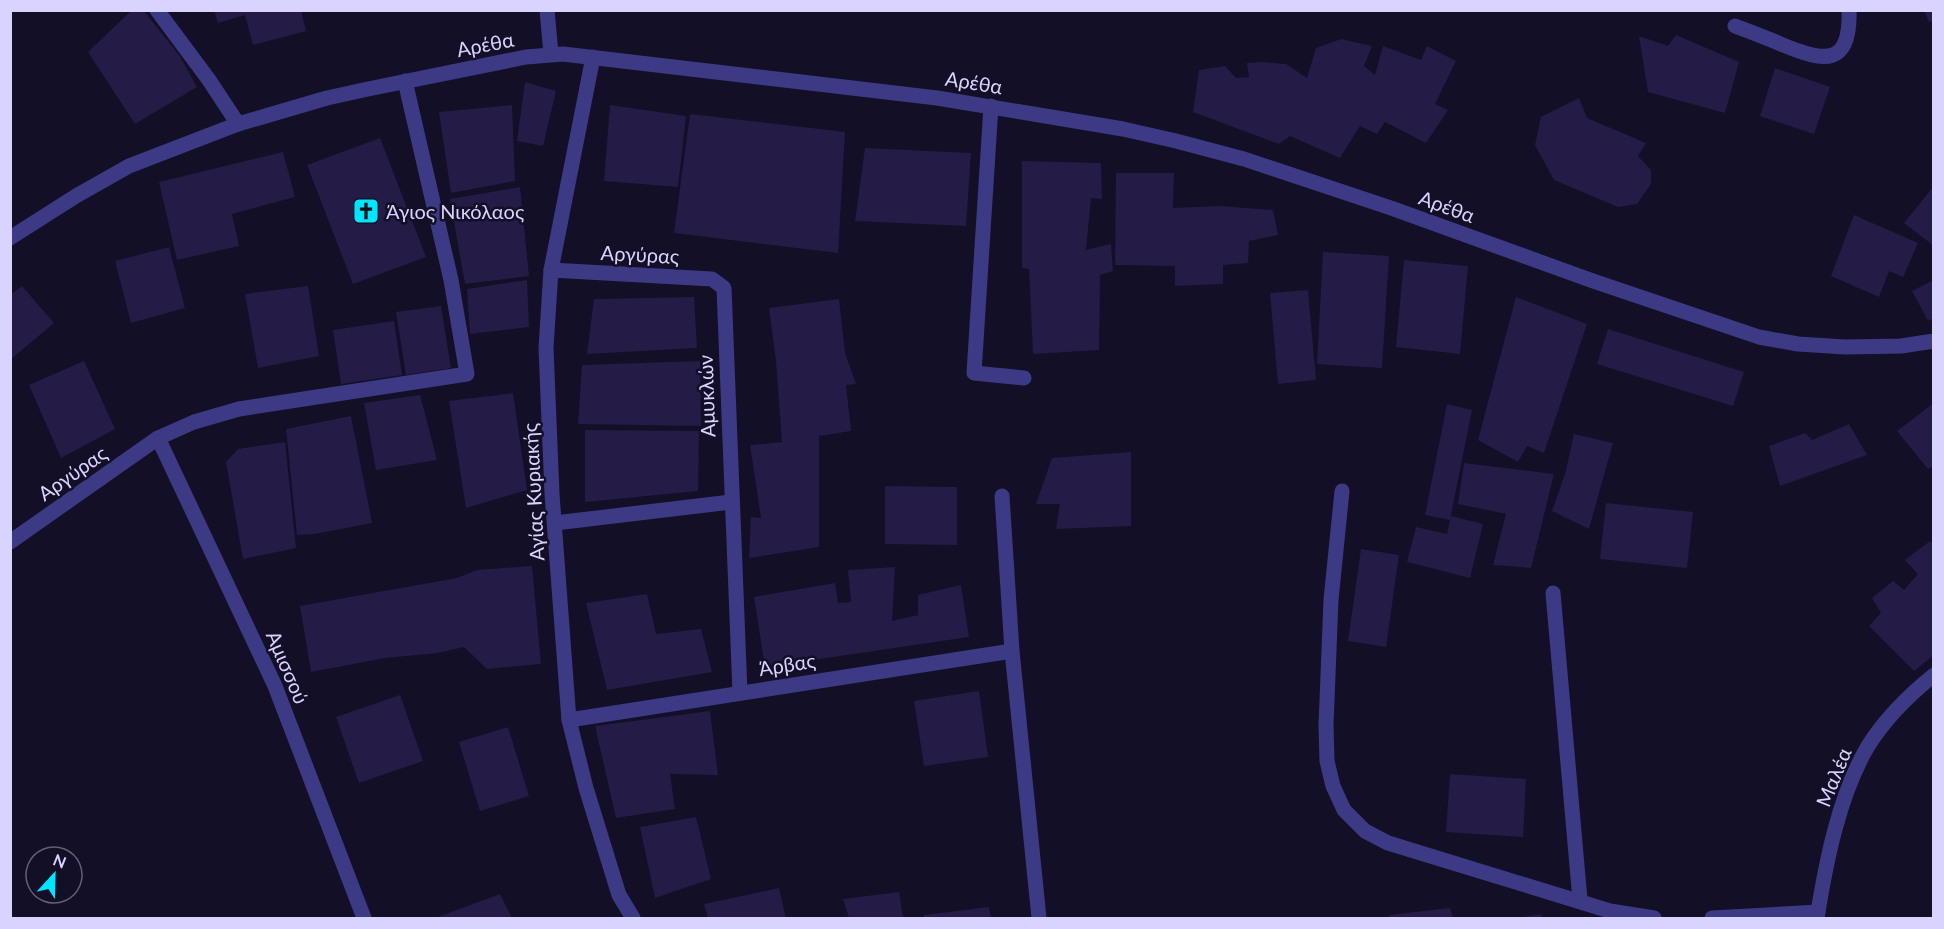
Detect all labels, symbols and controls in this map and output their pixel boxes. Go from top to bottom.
street label: Αρέθα [454,27,516,61]
street label: Αρέθα [944,66,1004,98]
street label: Αρέθα [1416,185,1478,227]
church icon: Άγιος Νικόλαος [351,196,381,226]
place label: Άγιος Νικόλαος [386,199,524,223]
street label: Αργύρας [600,240,680,268]
street label: Αμυκλών [693,354,719,438]
street label: Αγίας Κυριακής [517,422,549,562]
street label: Αργύρας [33,441,111,505]
street label: Αμισσού [262,627,314,707]
street label: Άρβας [757,648,817,680]
street label: Μαλέα [1810,744,1856,810]
north arrow [24,845,84,905]
text: N [51,850,69,872]

